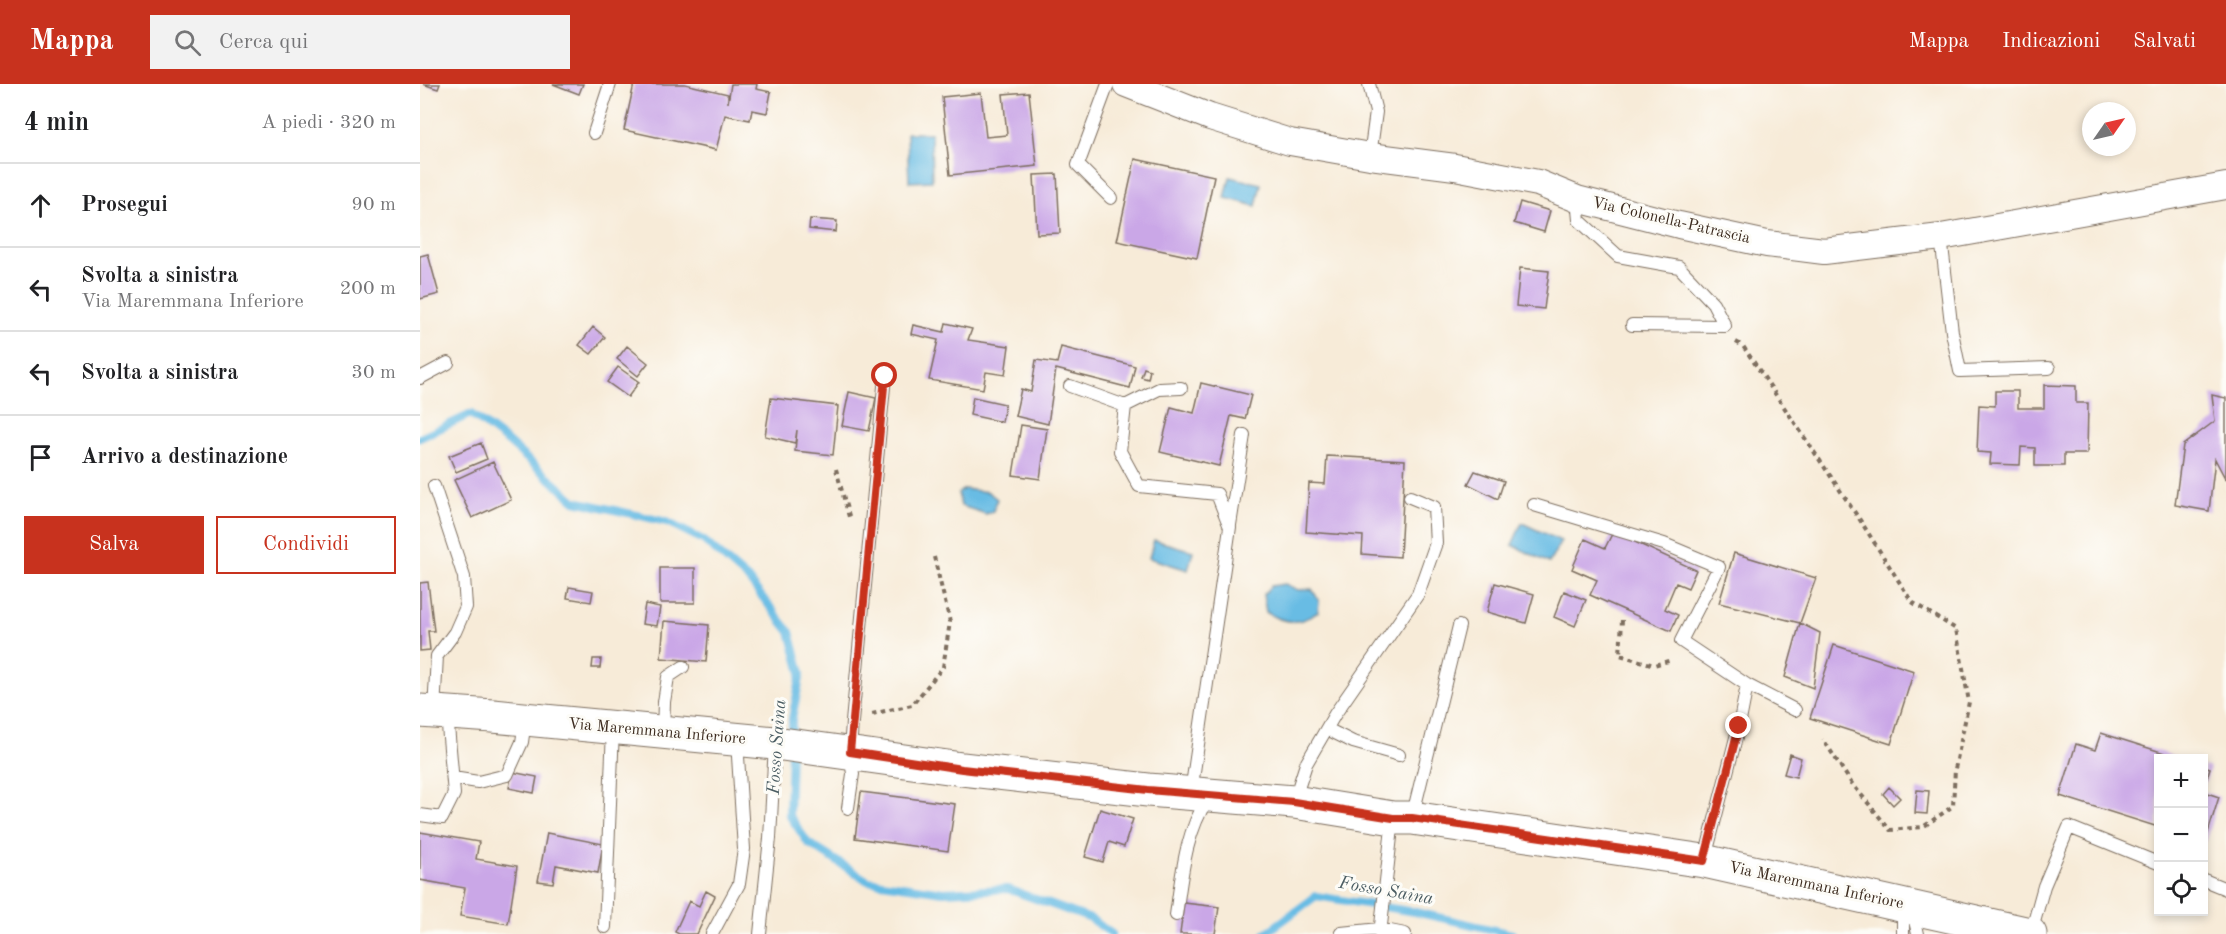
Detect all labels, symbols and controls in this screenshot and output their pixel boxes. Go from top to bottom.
search box [150,15,570,69]
icon: search [171,26,204,59]
text: Mappa [30,28,114,56]
text: Cerca qui [219,31,308,53]
text: Mappa [1909,31,1969,52]
text: Indicazioni [2002,31,2100,52]
text: Salvati [2133,31,2196,52]
north arrow [2082,102,2136,156]
text: 4 min [24,110,89,136]
text: A piedi · 320 m [261,113,396,133]
icon: ahead [24,189,57,222]
text: Prosegui [81,194,168,216]
text: 90 m [351,195,396,215]
street label: Via Colonella-Patrascia [1590,195,1752,247]
text: Svolta a sinistra [81,265,239,287]
icon: left [24,273,57,306]
text: 200 m [340,279,396,299]
text: Via Maremmana Inferiore [81,292,304,312]
icon: left [24,357,57,390]
text: Svolta a sinistra [81,362,239,384]
route start [871,362,897,388]
text: 30 m [351,363,396,383]
icon: arrive [24,441,57,474]
text: Arrivo a destinazione [81,446,288,468]
button: Salva [24,516,204,574]
button: Condividi [216,516,396,574]
water label: Fosso Saina [765,698,789,796]
route end [1725,712,1751,738]
street label: Via Maremmana Inferiore [568,716,746,748]
map controls [2154,754,2208,916]
button: + [2154,754,2208,808]
button: − [2154,808,2208,862]
street label: Via Maremmana Inferiore [1727,860,1905,912]
button: locate [2154,862,2208,916]
water label: Fosso Saina [1336,874,1435,908]

